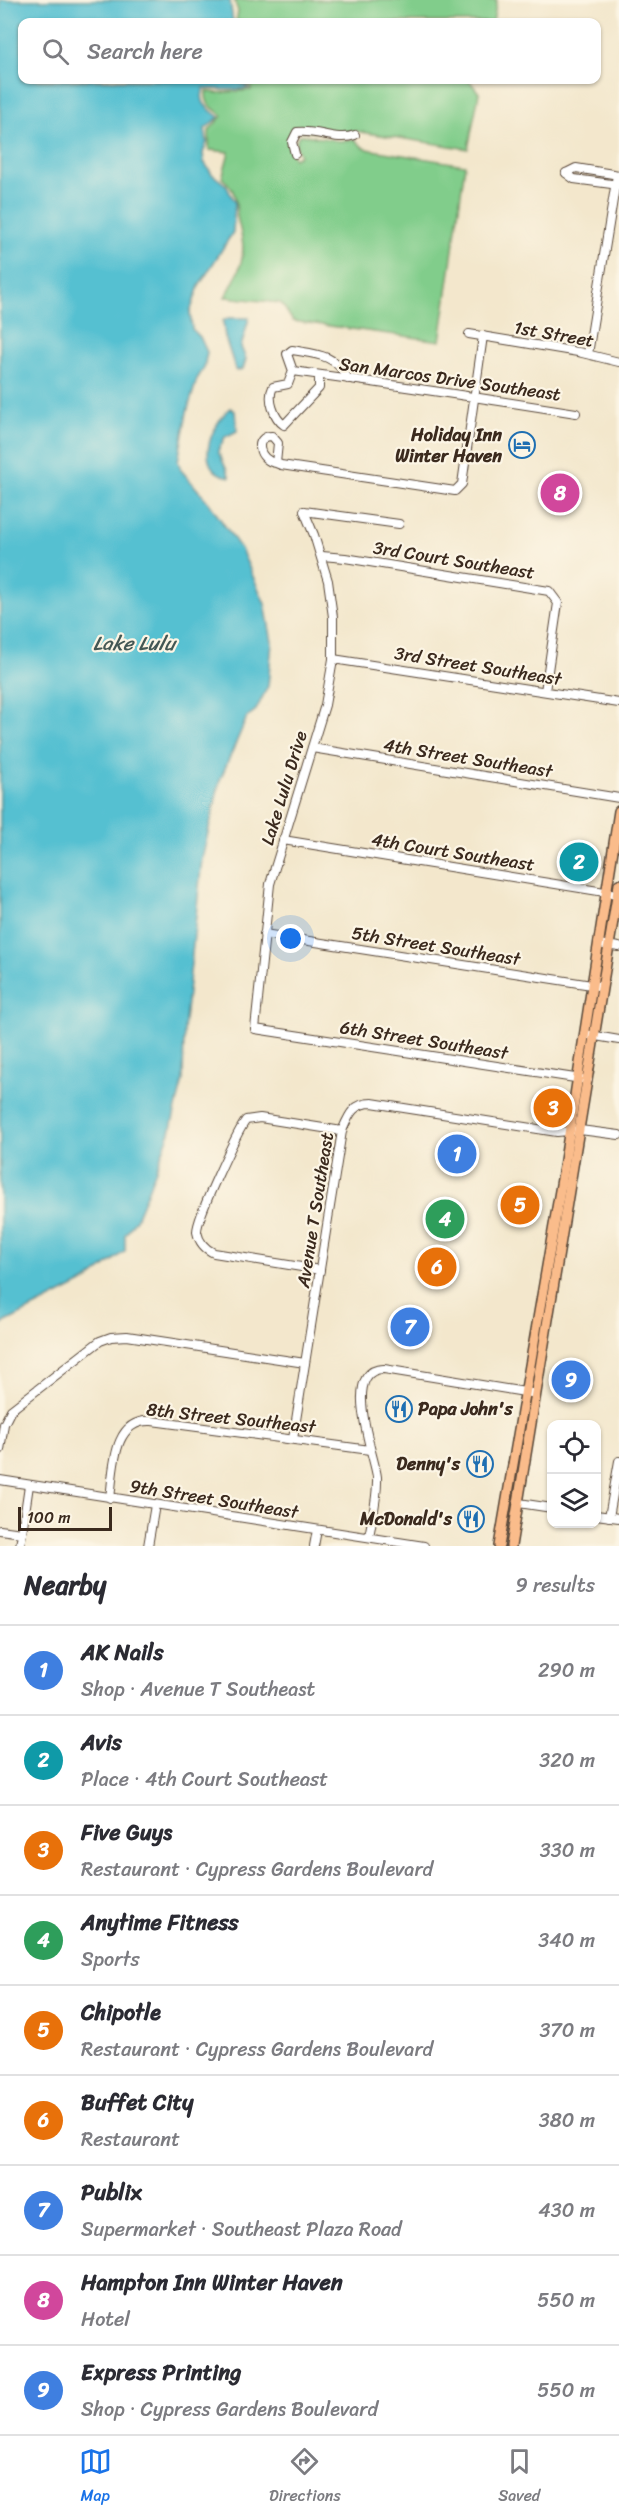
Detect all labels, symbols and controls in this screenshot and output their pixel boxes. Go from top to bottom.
search box [18,18,601,84]
text: Search here [87,32,203,71]
icon: search [39,35,72,68]
street label: 1st Street [511,311,597,357]
street label: San Marcos Drive Southeast [337,348,563,410]
place label: Holiday Inn Winter Haven [395,419,502,472]
hotel icon: Holiday Inn Winter Haven [507,430,537,460]
pin: 8 [540,470,580,516]
street label: 3rd Court Southeast [371,531,537,589]
water label: Lake Lulu [93,626,177,661]
street label: 3rd Street Southeast [392,637,565,695]
street label: Lake Lulu Drive [251,726,317,849]
street label: 4th Street Southeast [381,729,555,787]
street label: 4th Court Southeast [369,823,537,881]
pin: 2 [560,840,598,884]
street label: 5th Street Southeast [349,917,523,975]
your location [276,924,305,953]
street label: 6th Street Southeast [338,1011,511,1069]
pin: 3 [534,1086,572,1130]
street label: Avenue T Southeast [287,1130,343,1291]
pin: 1 [438,1132,476,1176]
pin: 5 [500,1182,540,1228]
pin: 4 [426,1196,464,1242]
pin: 6 [418,1244,456,1290]
pin: 7 [390,1304,430,1350]
pin: 9 [552,1358,590,1402]
street label: 8th Street Southeast [145,1393,318,1443]
place label: Papa John's [418,1393,513,1425]
restaurant icon: Papa John's [384,1394,414,1424]
map controls [547,1420,601,1528]
button: locate [547,1420,601,1474]
place label: Denny's [396,1448,461,1480]
restaurant icon: Denny's [465,1449,495,1479]
street label: 9th Street Southeast [127,1470,301,1528]
button: layers [547,1474,601,1528]
text: 100 m [27,1503,71,1532]
place label: McDonald's [359,1503,453,1535]
scale bar [18,1504,112,1532]
restaurant icon: McDonald's [456,1504,486,1534]
text: Nearby [24,1562,106,1608]
text: 9 results [515,1568,595,1603]
text: AK Nails [81,1633,164,1672]
text: 1 [39,1653,48,1688]
text: 290 m [538,1653,595,1688]
text: Shop · Avenue T Southeast [81,1672,315,1707]
text: Avis [81,1723,122,1762]
text: 2 [38,1743,49,1778]
text: 320 m [539,1743,595,1778]
text: Place · 4th Court Southeast [81,1762,328,1797]
text: Five Guys [81,1813,172,1852]
text: 3 [38,1833,49,1868]
text: 330 m [540,1833,595,1868]
text: Restaurant · Cypress Gardens Boulevard [81,1852,433,1887]
text: Anytime Fitness [81,1903,239,1942]
text: 4 [37,1923,50,1958]
text: 340 m [538,1923,595,1958]
text: Sports [81,1942,140,1977]
text: Chipotle [81,1993,161,2032]
text: 5 [37,2013,50,2048]
text: 370 m [539,2013,595,2048]
text: Restaurant · Cypress Gardens Boulevard [81,2032,433,2067]
text: Buffet City [81,2083,194,2122]
text: 6 [38,2103,49,2138]
text: 380 m [539,2103,595,2138]
text: Restaurant [81,2122,180,2157]
text: Publix [81,2173,142,2212]
text: 7 [38,2193,49,2228]
text: 430 m [538,2193,595,2228]
text: Supermarket · Southeast Plaza Road [81,2212,402,2247]
text: Hampton Inn Winter Haven [81,2263,343,2302]
text: 8 [37,2283,50,2318]
text: 550 m [537,2283,595,2318]
text: Hotel [81,2302,130,2337]
text: Express Printing [81,2353,241,2392]
text: 9 [37,2373,50,2408]
text: 550 m [537,2373,595,2408]
text: Shop · Cypress Gardens Boulevard [81,2392,378,2427]
tab: Map [79,2445,112,2510]
tab: Directions [269,2445,341,2510]
tab: Saved [498,2445,540,2510]

